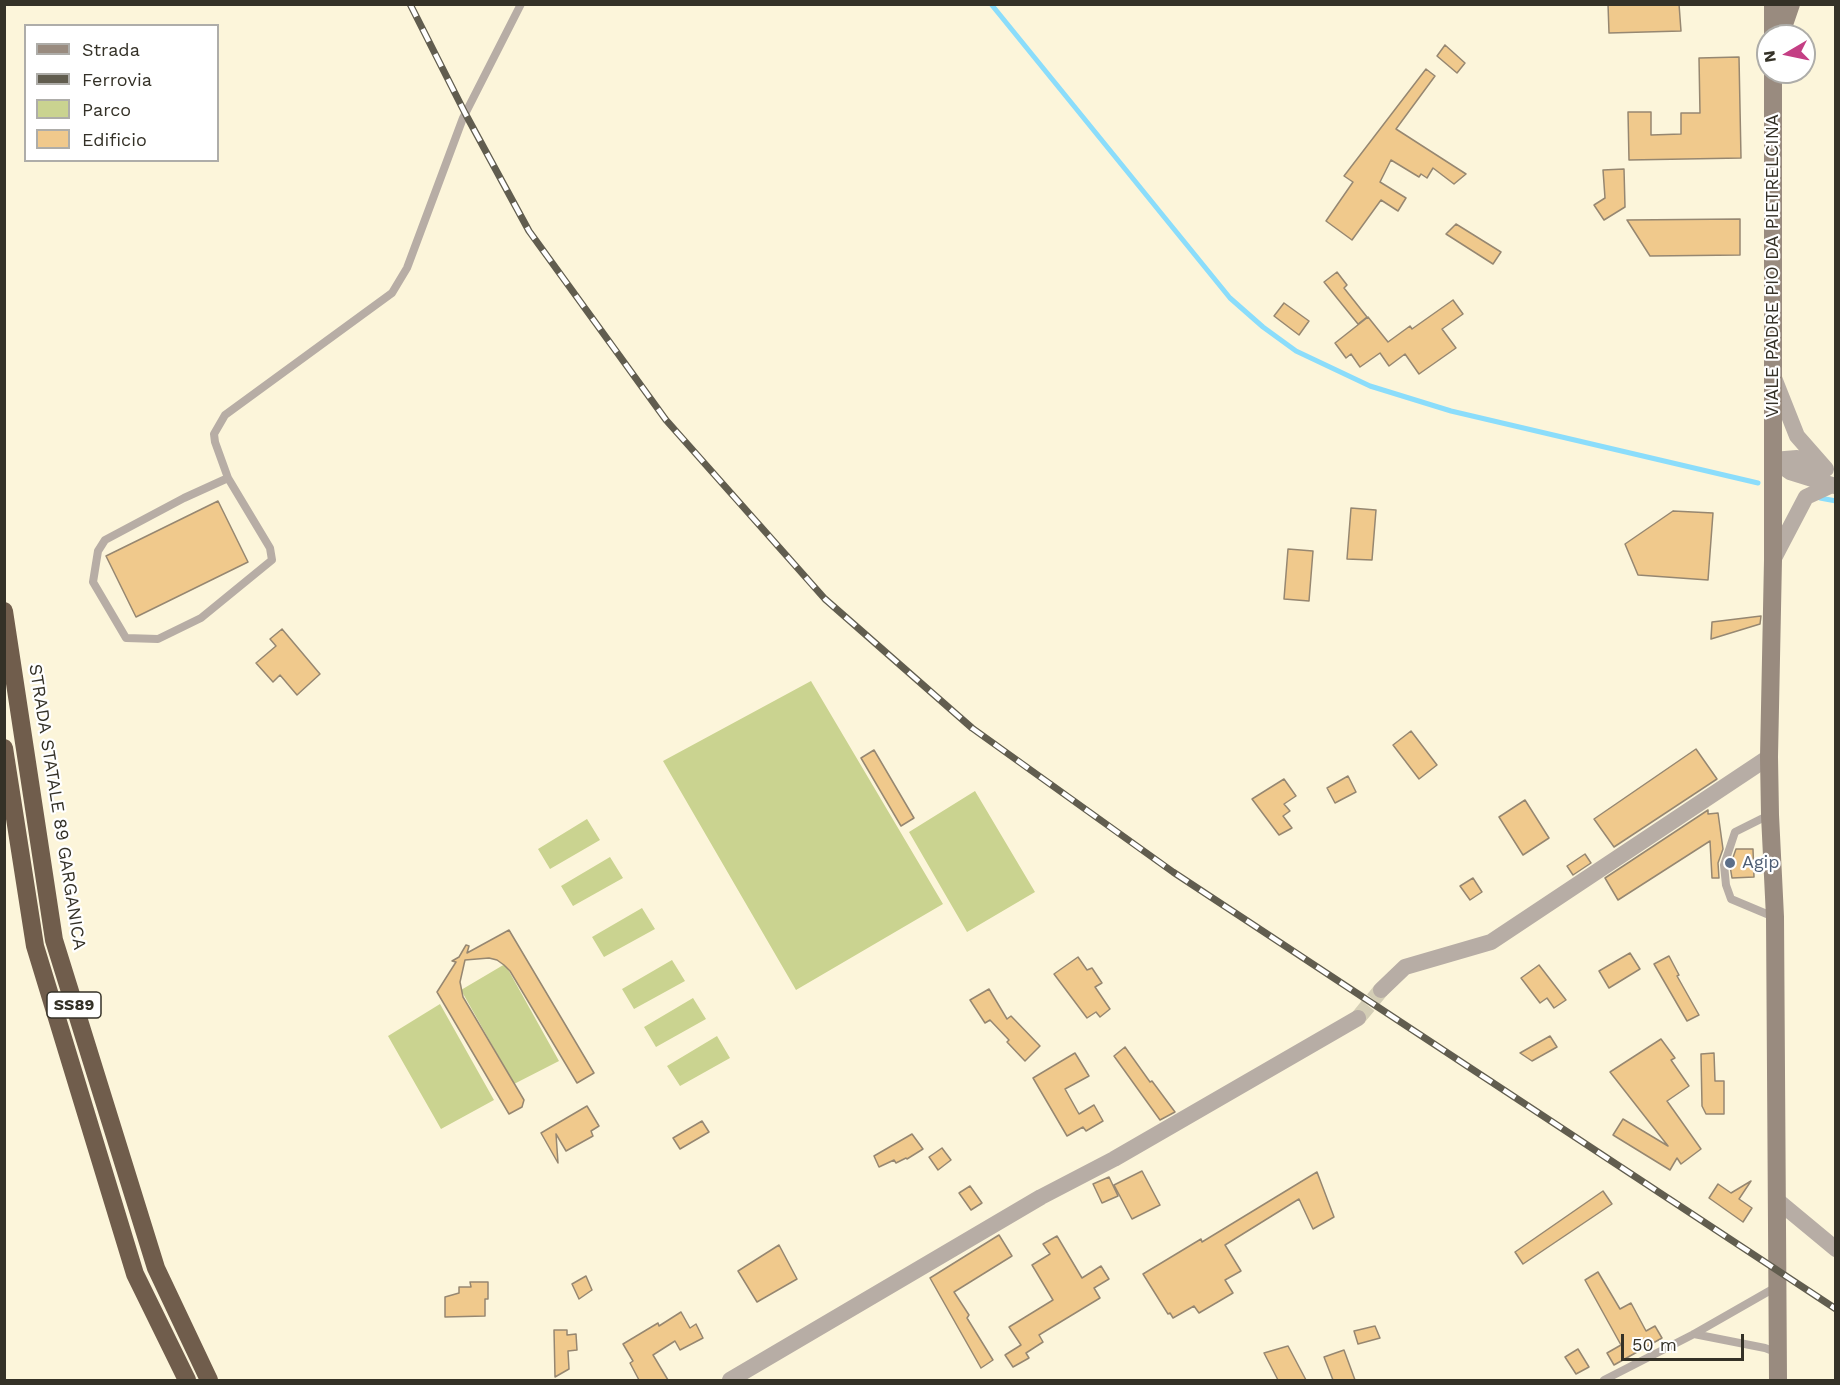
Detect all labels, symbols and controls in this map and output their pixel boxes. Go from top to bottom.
legend [24,24,219,162]
north arrow [1756,24,1816,84]
text: Strada [82,39,140,60]
text: N [1759,49,1780,64]
text: Ferrovia [82,69,152,90]
text: Parco [82,99,131,120]
street label: VIALE PADRE PIO DA PIETRELCINA [1762,114,1784,418]
text: Edificio [82,129,147,150]
street label: STRADA STATALE 89 GARGANICA [24,663,90,951]
place label: Agip [1742,852,1780,874]
marker: Agip [1723,856,1737,870]
road number: SS89 [47,992,101,1018]
scale bar [1624,1322,1747,1360]
text: 50 m [1632,1334,1677,1355]

